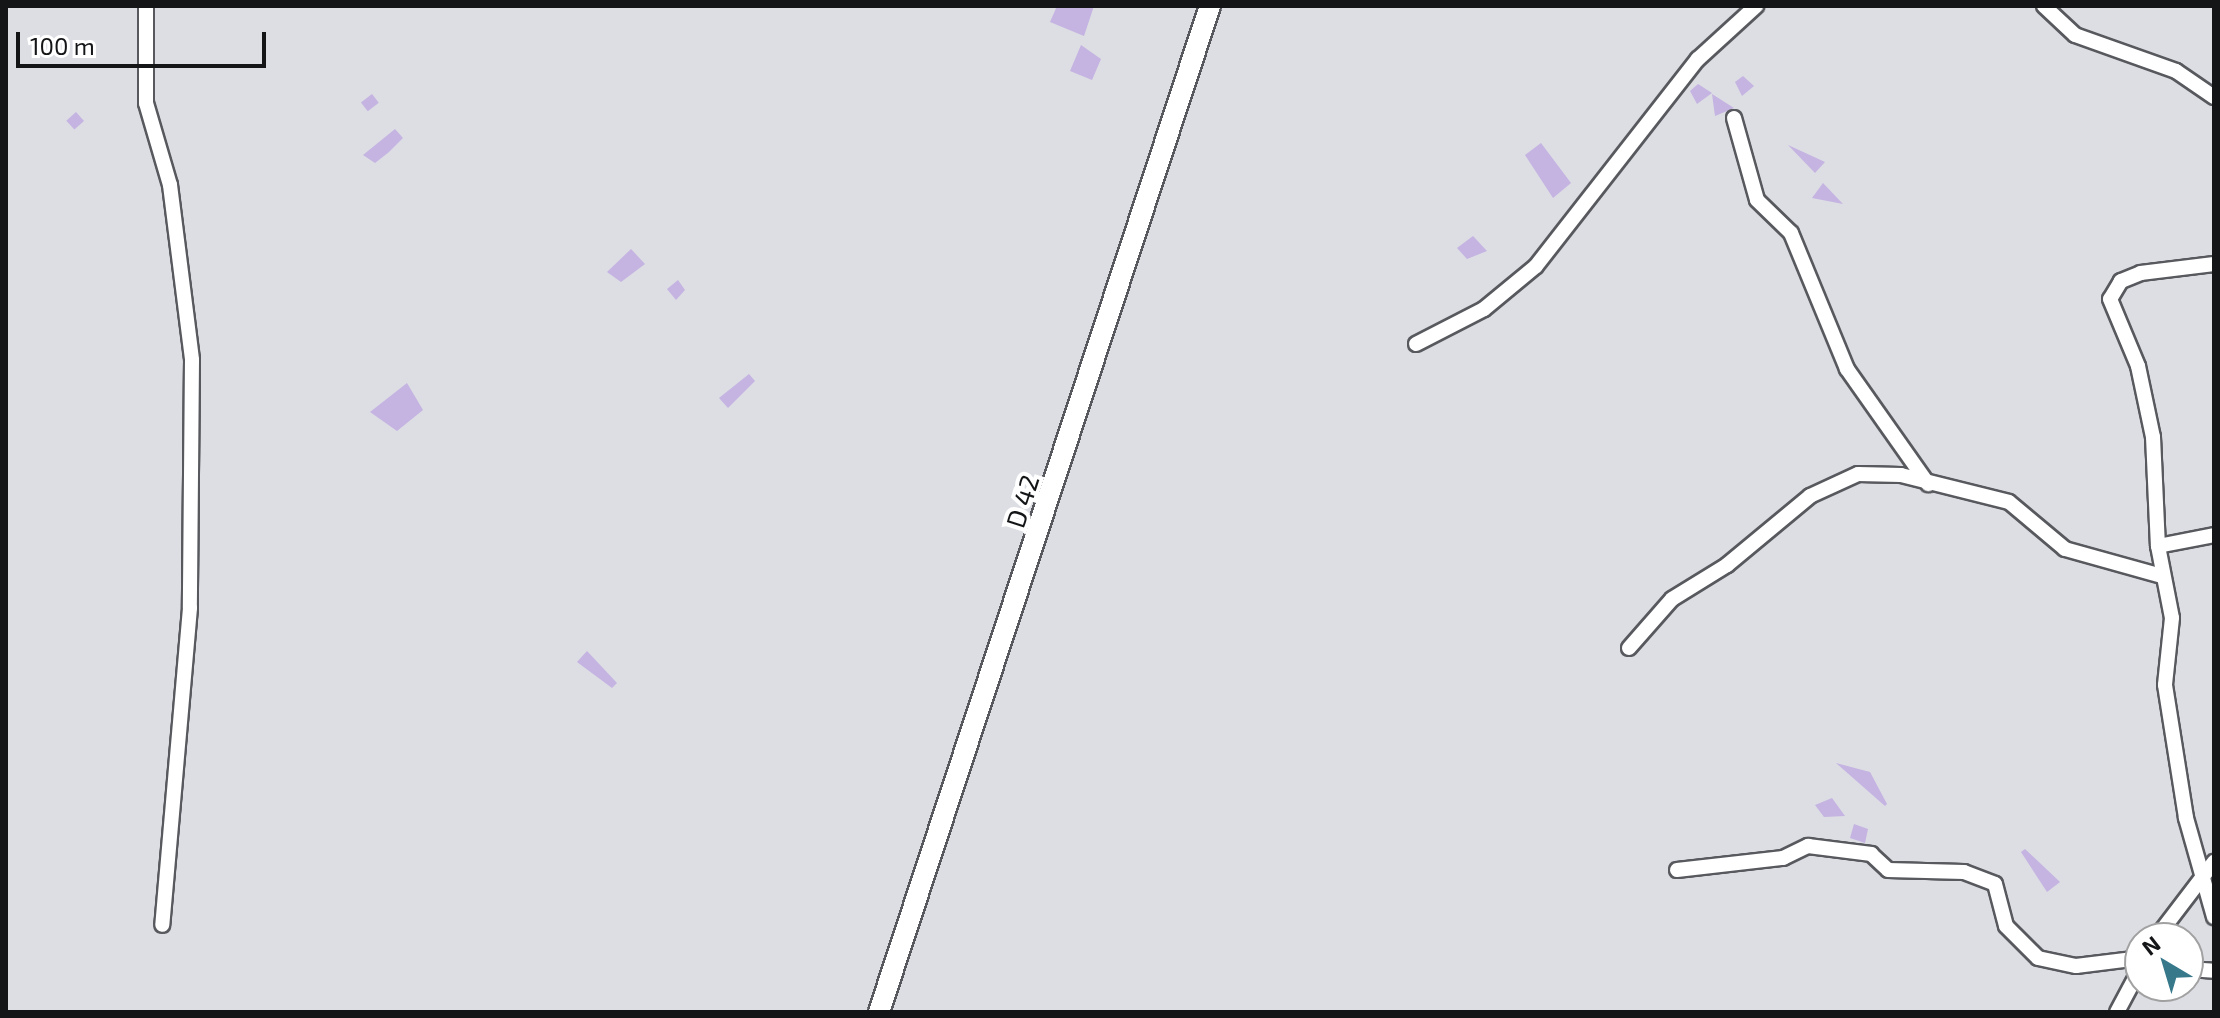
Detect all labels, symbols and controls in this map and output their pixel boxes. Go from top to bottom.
scale bar [20,16,270,66]
text: 100 m [30,31,95,60]
street label: D 42 [999,471,1045,531]
north arrow [2124,922,2204,1002]
text: N [2136,930,2165,960]

